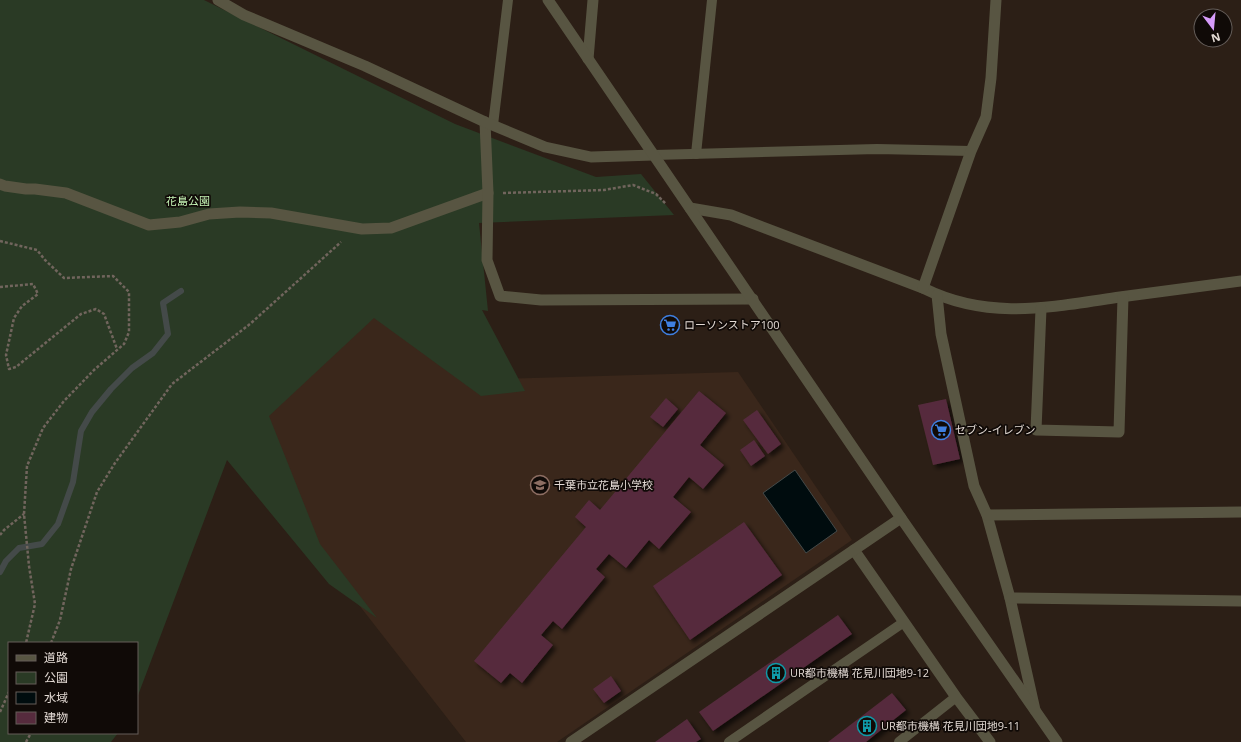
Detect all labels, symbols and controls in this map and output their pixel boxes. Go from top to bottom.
north arrow [1193,8,1233,48]
text: N [1210,30,1222,47]
park label: 花島公園 [166,193,210,208]
supermarket icon: ローソンストア100 [659,314,681,336]
place label: ローソンストア100 [684,317,780,332]
supermarket icon: セブン-イレブン [930,419,952,441]
place label: セブン-イレブン [955,422,1036,437]
school or university icon: 千葉市立花島小学校 [529,474,551,496]
place label: 千葉市立花島小学校 [554,477,653,492]
legend [8,642,138,734]
text: 道路 [44,649,68,666]
building icon: UR都市機構 花見川団地9-12 [765,662,787,684]
place label: UR都市機構 花見川団地9-12 [790,665,929,680]
text: 公園 [44,669,68,686]
text: 水域 [44,689,68,706]
text: 建物 [44,709,68,726]
building icon: UR都市機構 花見川団地9-11 [856,715,878,737]
place label: UR都市機構 花見川団地9-11 [881,718,1020,733]

